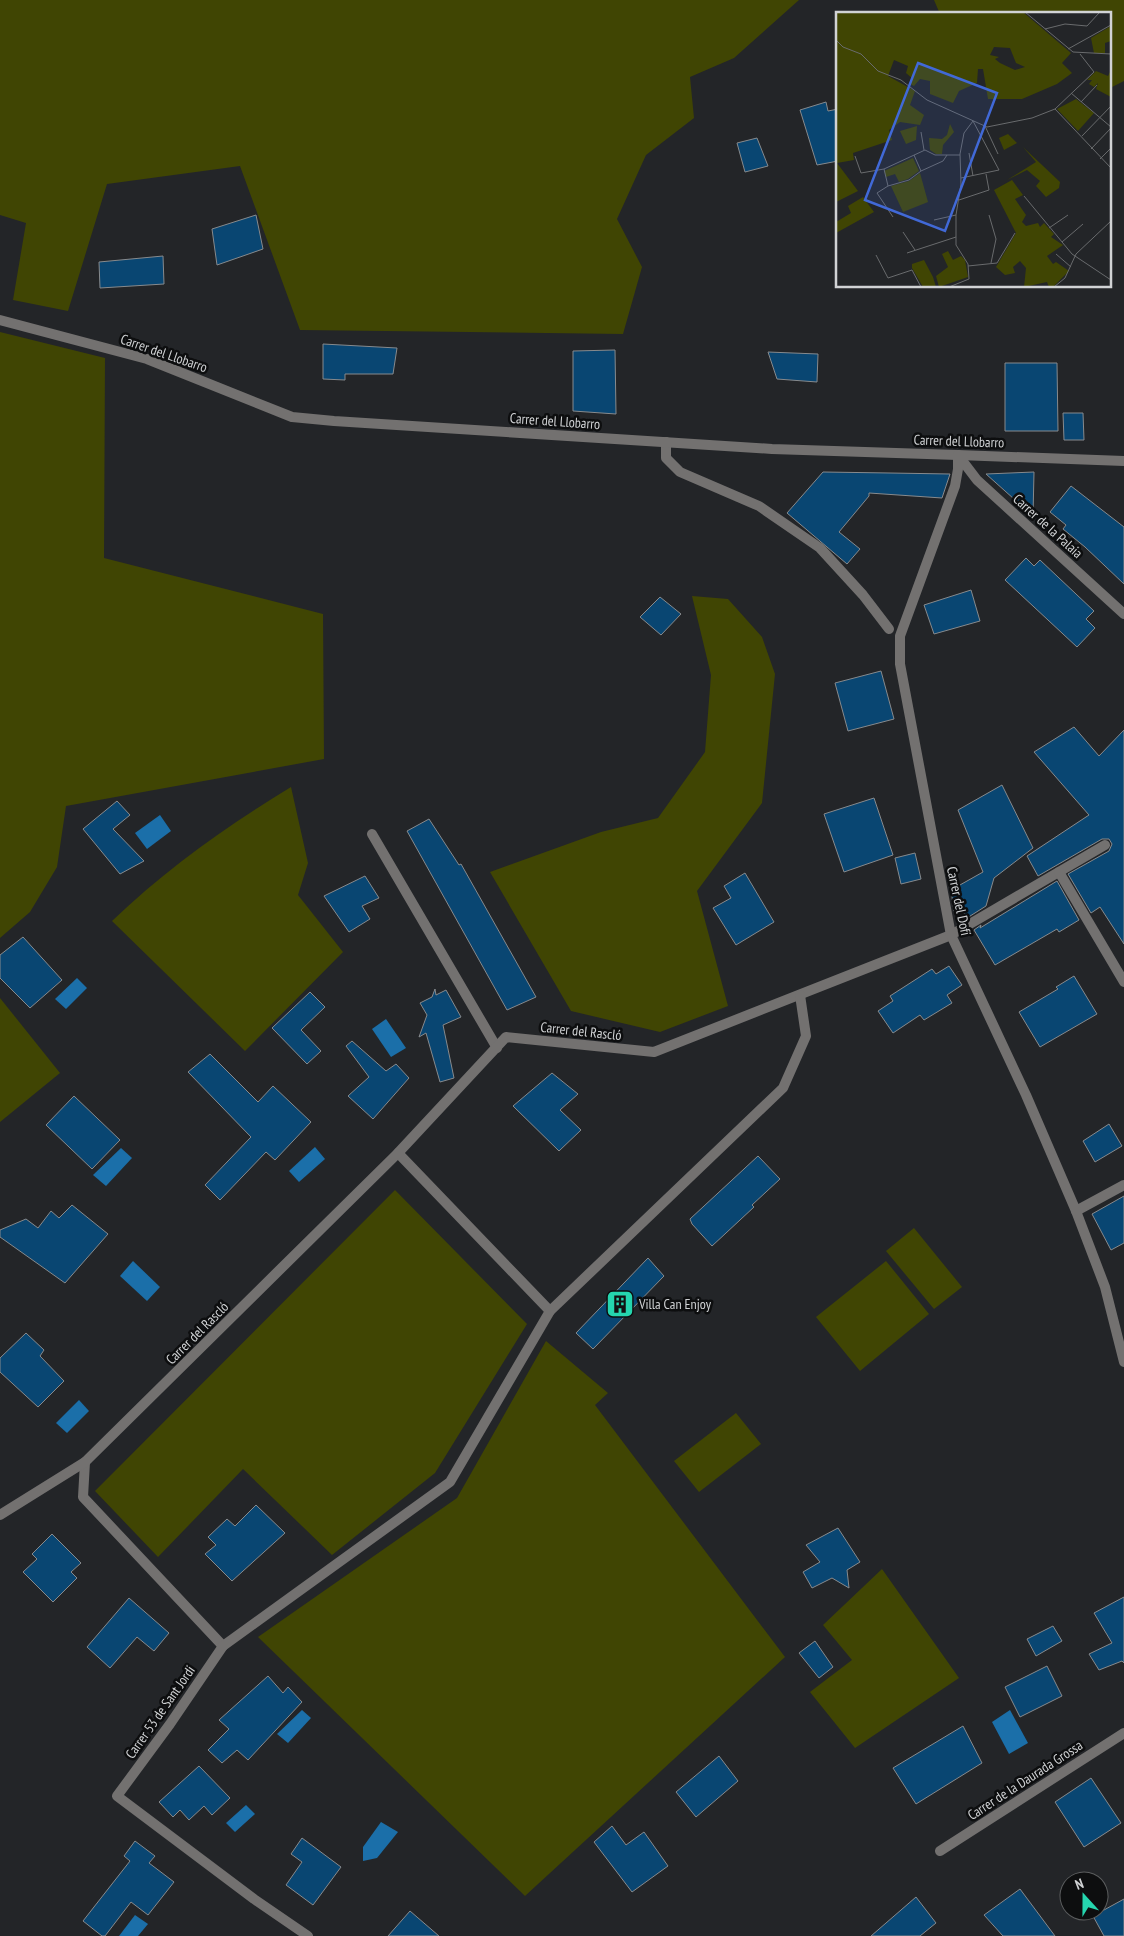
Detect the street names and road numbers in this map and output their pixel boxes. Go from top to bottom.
street label: Carrer del Llobarro [118,330,210,376]
street label: Carrer del Llobarro [509,409,601,433]
street label: Carrer del Llobarro [913,430,1005,452]
street label: Carrer de la Palaia [1009,490,1087,562]
street label: Carrer del Dofí [943,865,975,937]
street label: Carrer del Rascló [540,1018,622,1044]
street label: Carrer del Rascló [162,1298,232,1368]
street label: Carrer 53 de Sant Jordi [121,1662,199,1762]
street label: Carrer de la Daurada Grossa [964,1736,1086,1824]

